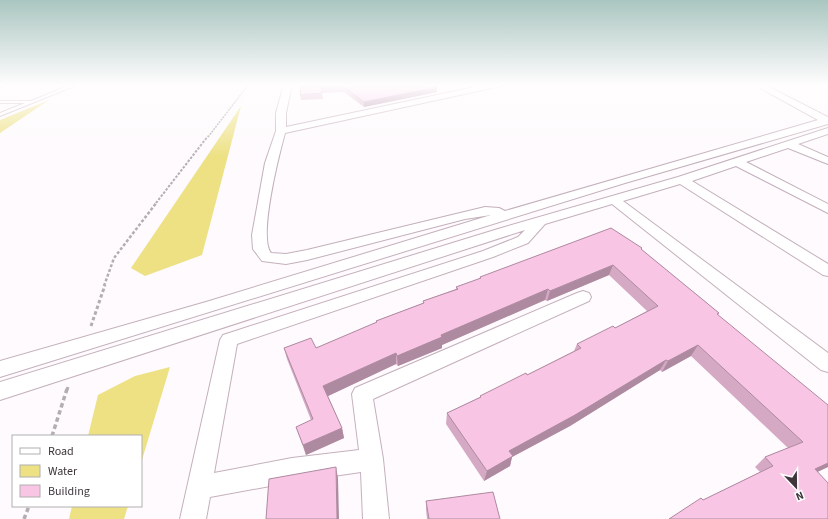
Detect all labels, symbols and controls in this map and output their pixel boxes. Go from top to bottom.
legend [12,435,142,507]
text: Road [48,443,74,460]
text: Water [48,463,78,480]
north arrow [776,467,816,507]
text: Building [48,483,90,500]
text: N [793,487,806,504]

